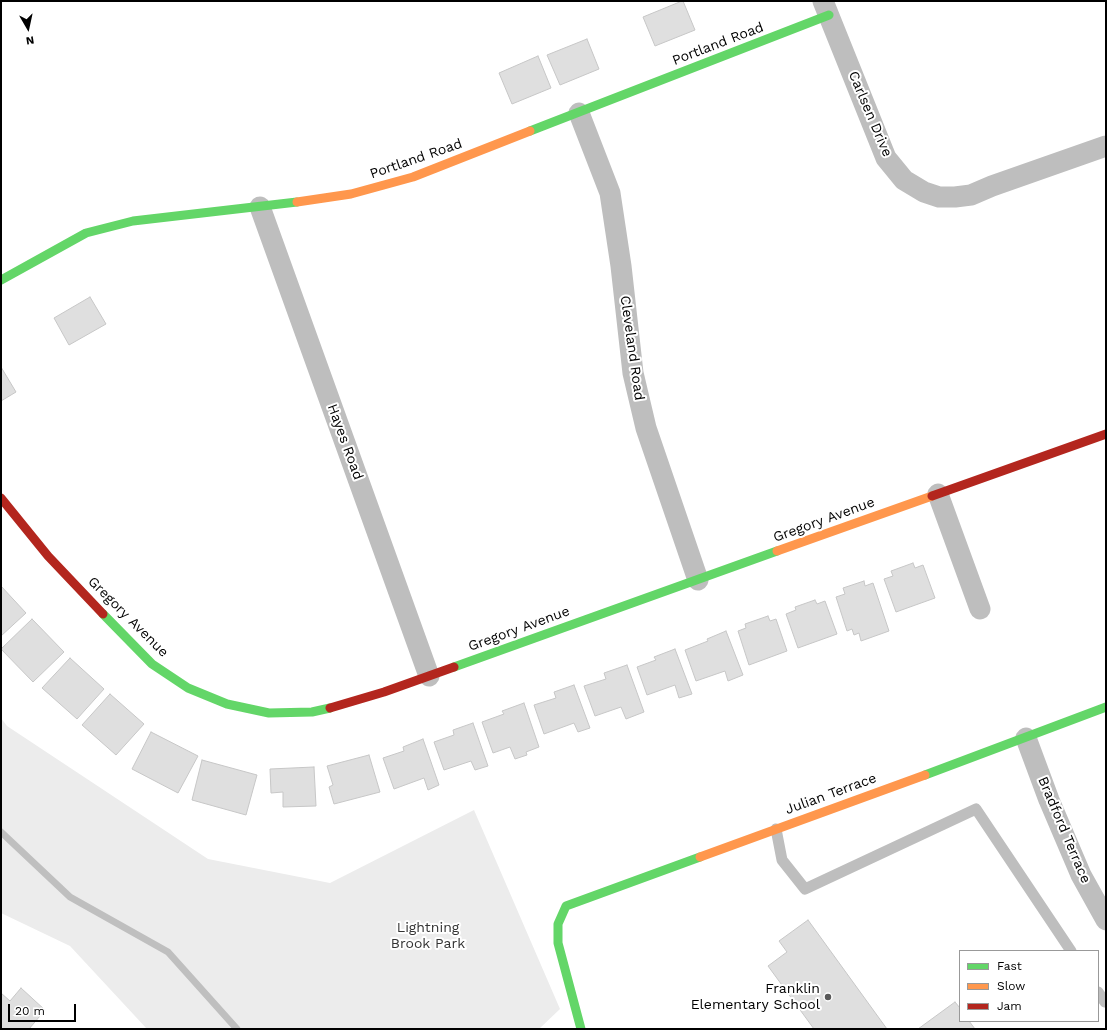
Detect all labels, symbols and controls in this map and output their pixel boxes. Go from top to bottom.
north arrow [8,8,48,48]
street label: Portland Road [670,19,766,69]
text: N [25,33,35,47]
street label: Carlsen Drive [844,69,896,159]
street label: Portland Road [368,135,464,183]
street label: Cleveland Road [616,294,648,402]
street label: Hayes Road [324,402,366,482]
street label: Gregory Avenue [771,494,877,546]
street label: Gregory Avenue [84,573,172,661]
street label: Gregory Avenue [466,603,572,655]
street label: Julian Terrace [783,770,879,818]
street label: Bradford Terrace [1034,774,1094,886]
park label: Lightning Brook Park [391,920,465,952]
legend [959,950,1099,1022]
text: Fast [997,959,1022,973]
text: Slow [997,979,1025,993]
place label: Franklin Elementary School [691,981,820,1014]
marker: Franklin Elementary School [823,992,833,1002]
scale bar [10,996,78,1022]
text: Jam [997,999,1022,1013]
text: 20 m [15,1004,45,1018]

